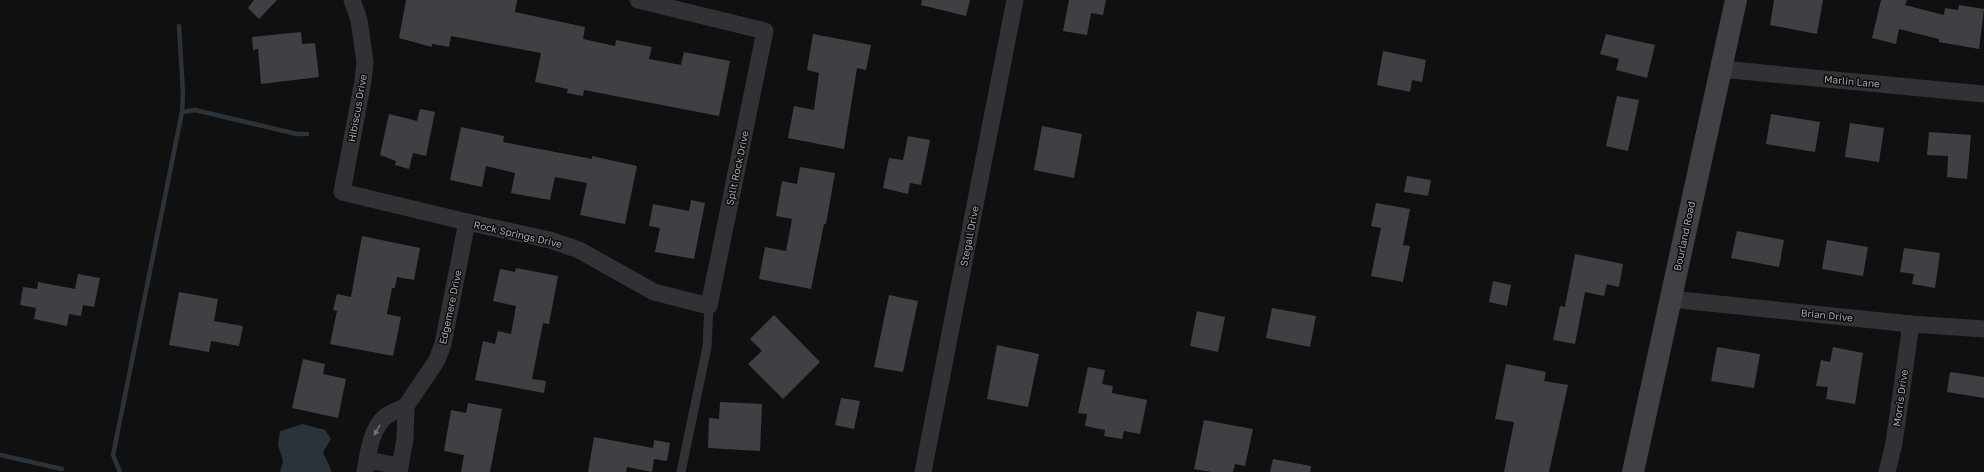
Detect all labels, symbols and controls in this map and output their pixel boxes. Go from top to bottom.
street label: Hibiscus Drive [345,73,369,143]
street label: Marlin Lane [1824,73,1881,89]
street label: Split Rock Drive [723,129,751,206]
street label: Bourland Road [1671,200,1697,272]
street label: Stegall Drive [957,204,981,267]
street label: Rock Springs Drive [473,218,564,250]
street label: Edgemere Drive [436,269,464,345]
street label: Brian Drive [1800,306,1854,324]
street label: Morris Drive [1890,368,1910,427]
one-way arrow [373,424,380,436]

